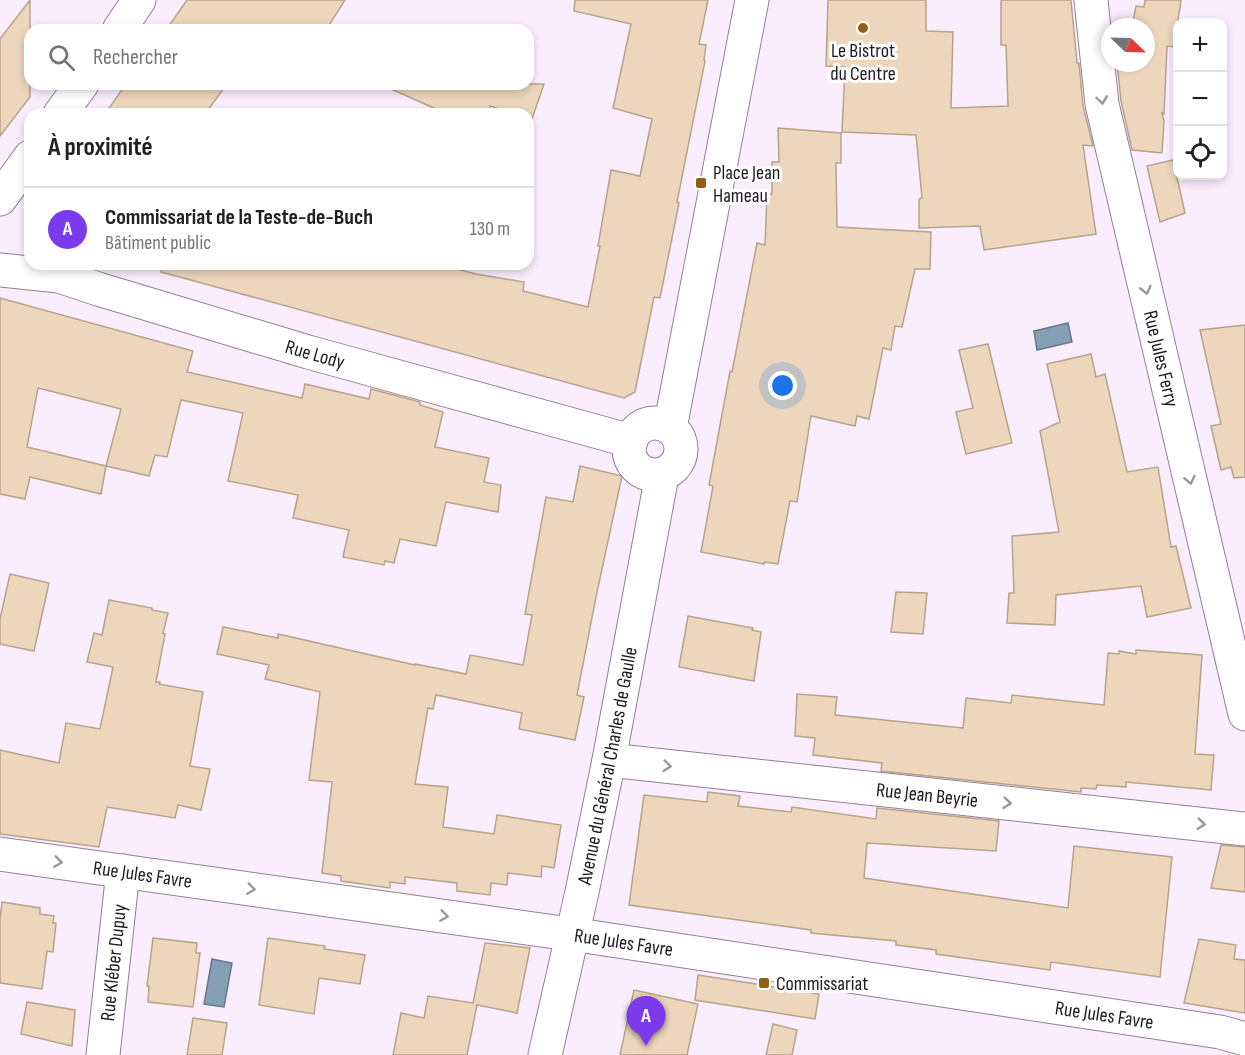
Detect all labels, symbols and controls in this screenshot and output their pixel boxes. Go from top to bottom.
north arrow [1101,18,1155,72]
map controls [1173,18,1227,180]
button: + [1173,18,1227,72]
marker: Le Bistrot du Centre [856,21,870,35]
search box [24,24,534,90]
place label: Le Bistrot du Centre [830,39,896,86]
icon: search [45,41,78,74]
text: Rechercher [93,44,178,71]
button: − [1173,72,1227,126]
one-way arrow [1096,95,1108,105]
button: locate [1173,126,1227,180]
text: À proximité [48,132,153,163]
place label: Place Jean Hameau [713,161,780,208]
marker: Place Jean Hameau [694,176,708,190]
text: Commissariat de la Teste-de-Buch [105,204,373,231]
text: A [63,217,72,241]
text: 130 m [470,217,510,241]
text: Bâtiment public [105,231,211,255]
one-way arrow [1138,285,1151,295]
street label: Rue Jules Ferry [1138,308,1184,410]
street label: Rue Lody [282,335,347,375]
your location [768,371,797,400]
one-way arrow [1183,475,1196,485]
street label: Avenue du Général Charles de Gaulle [573,645,643,888]
one-way arrow [662,759,671,772]
street label: Rue Jean Beyrie [875,778,979,813]
one-way arrow [1002,796,1011,809]
one-way arrow [1196,817,1205,830]
one-way arrow [53,855,63,868]
street label: Rue Jules Favre [92,856,193,894]
one-way arrow [246,882,256,894]
street label: Rue Kléber Dupuy [96,903,132,1022]
one-way arrow [440,909,449,922]
street label: Rue Jules Favre [573,924,675,962]
place label: Commissariat [776,972,868,996]
marker: Commissariat [757,976,771,990]
pin: A [626,996,666,1046]
street label: Rue Jules Favre [1053,996,1155,1035]

